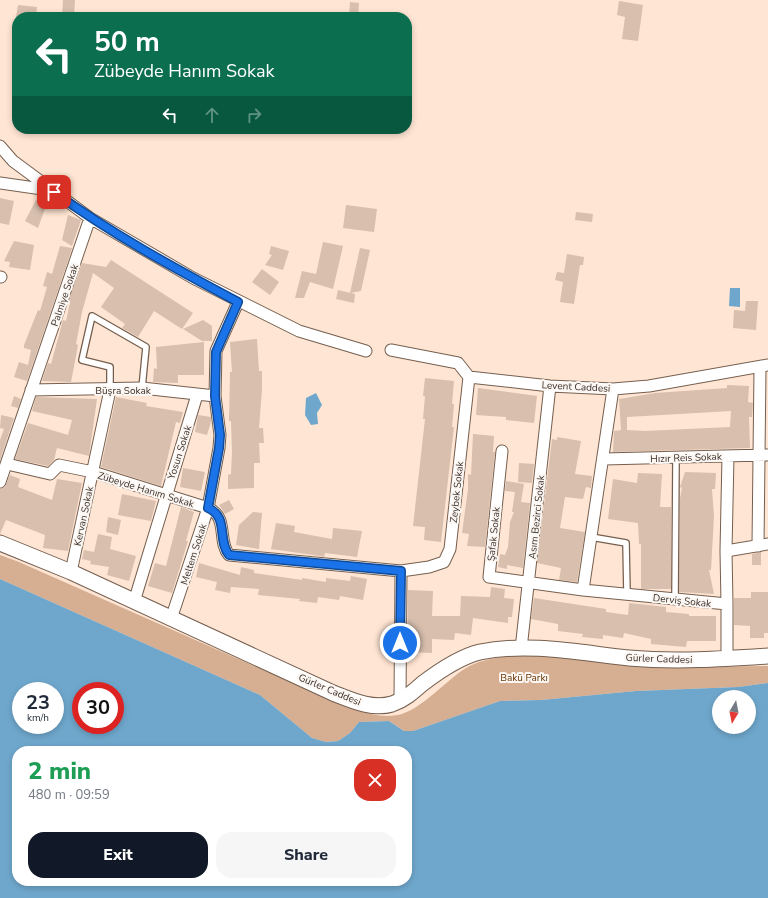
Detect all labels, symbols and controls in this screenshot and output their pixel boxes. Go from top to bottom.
text: 50 m [94,23,160,61]
icon: left [28,28,80,80]
text: Zübeyde Hanım Sokak [94,59,275,83]
icon: left [159,104,181,126]
icon: ahead [201,104,223,126]
icon: right [243,104,265,126]
pin [37,175,71,209]
icon: arrive [43,181,65,203]
street label: Palmiye Sokak [48,261,82,328]
street label: Levent Caddesi [541,378,611,396]
street label: Büşra Sokak [95,384,152,398]
street label: Yosun Sokak [164,422,196,482]
street label: Hızır Reis Sokak [650,450,723,466]
street label: Zeybek Sokak [447,460,467,524]
street label: Zübeyde Hanım Sokak [96,469,197,512]
street label: Asım Bezirci Sokak [526,473,548,560]
street label: Kervan Sokak [71,484,97,547]
street label: Şafak Sokak [484,505,504,562]
street label: Meltem Sokak [177,521,211,587]
street label: Derviş Sokak [652,591,713,611]
position arrow [379,622,421,664]
street label: Gürler Caddesi [625,651,693,667]
street label: Gürler Caddesi [296,670,363,709]
park label: Bakü Parkı [500,671,548,685]
speed limit sign: 30 [72,682,124,734]
text: 23 [26,689,50,716]
north arrow [712,690,756,734]
map controls [712,690,756,734]
text: km/h [27,711,49,725]
text: 2 min [28,755,91,787]
button: close [354,759,396,801]
text: 480 m · 09:59 [28,786,110,804]
button: Exit [28,832,208,878]
button: Share [216,832,396,878]

